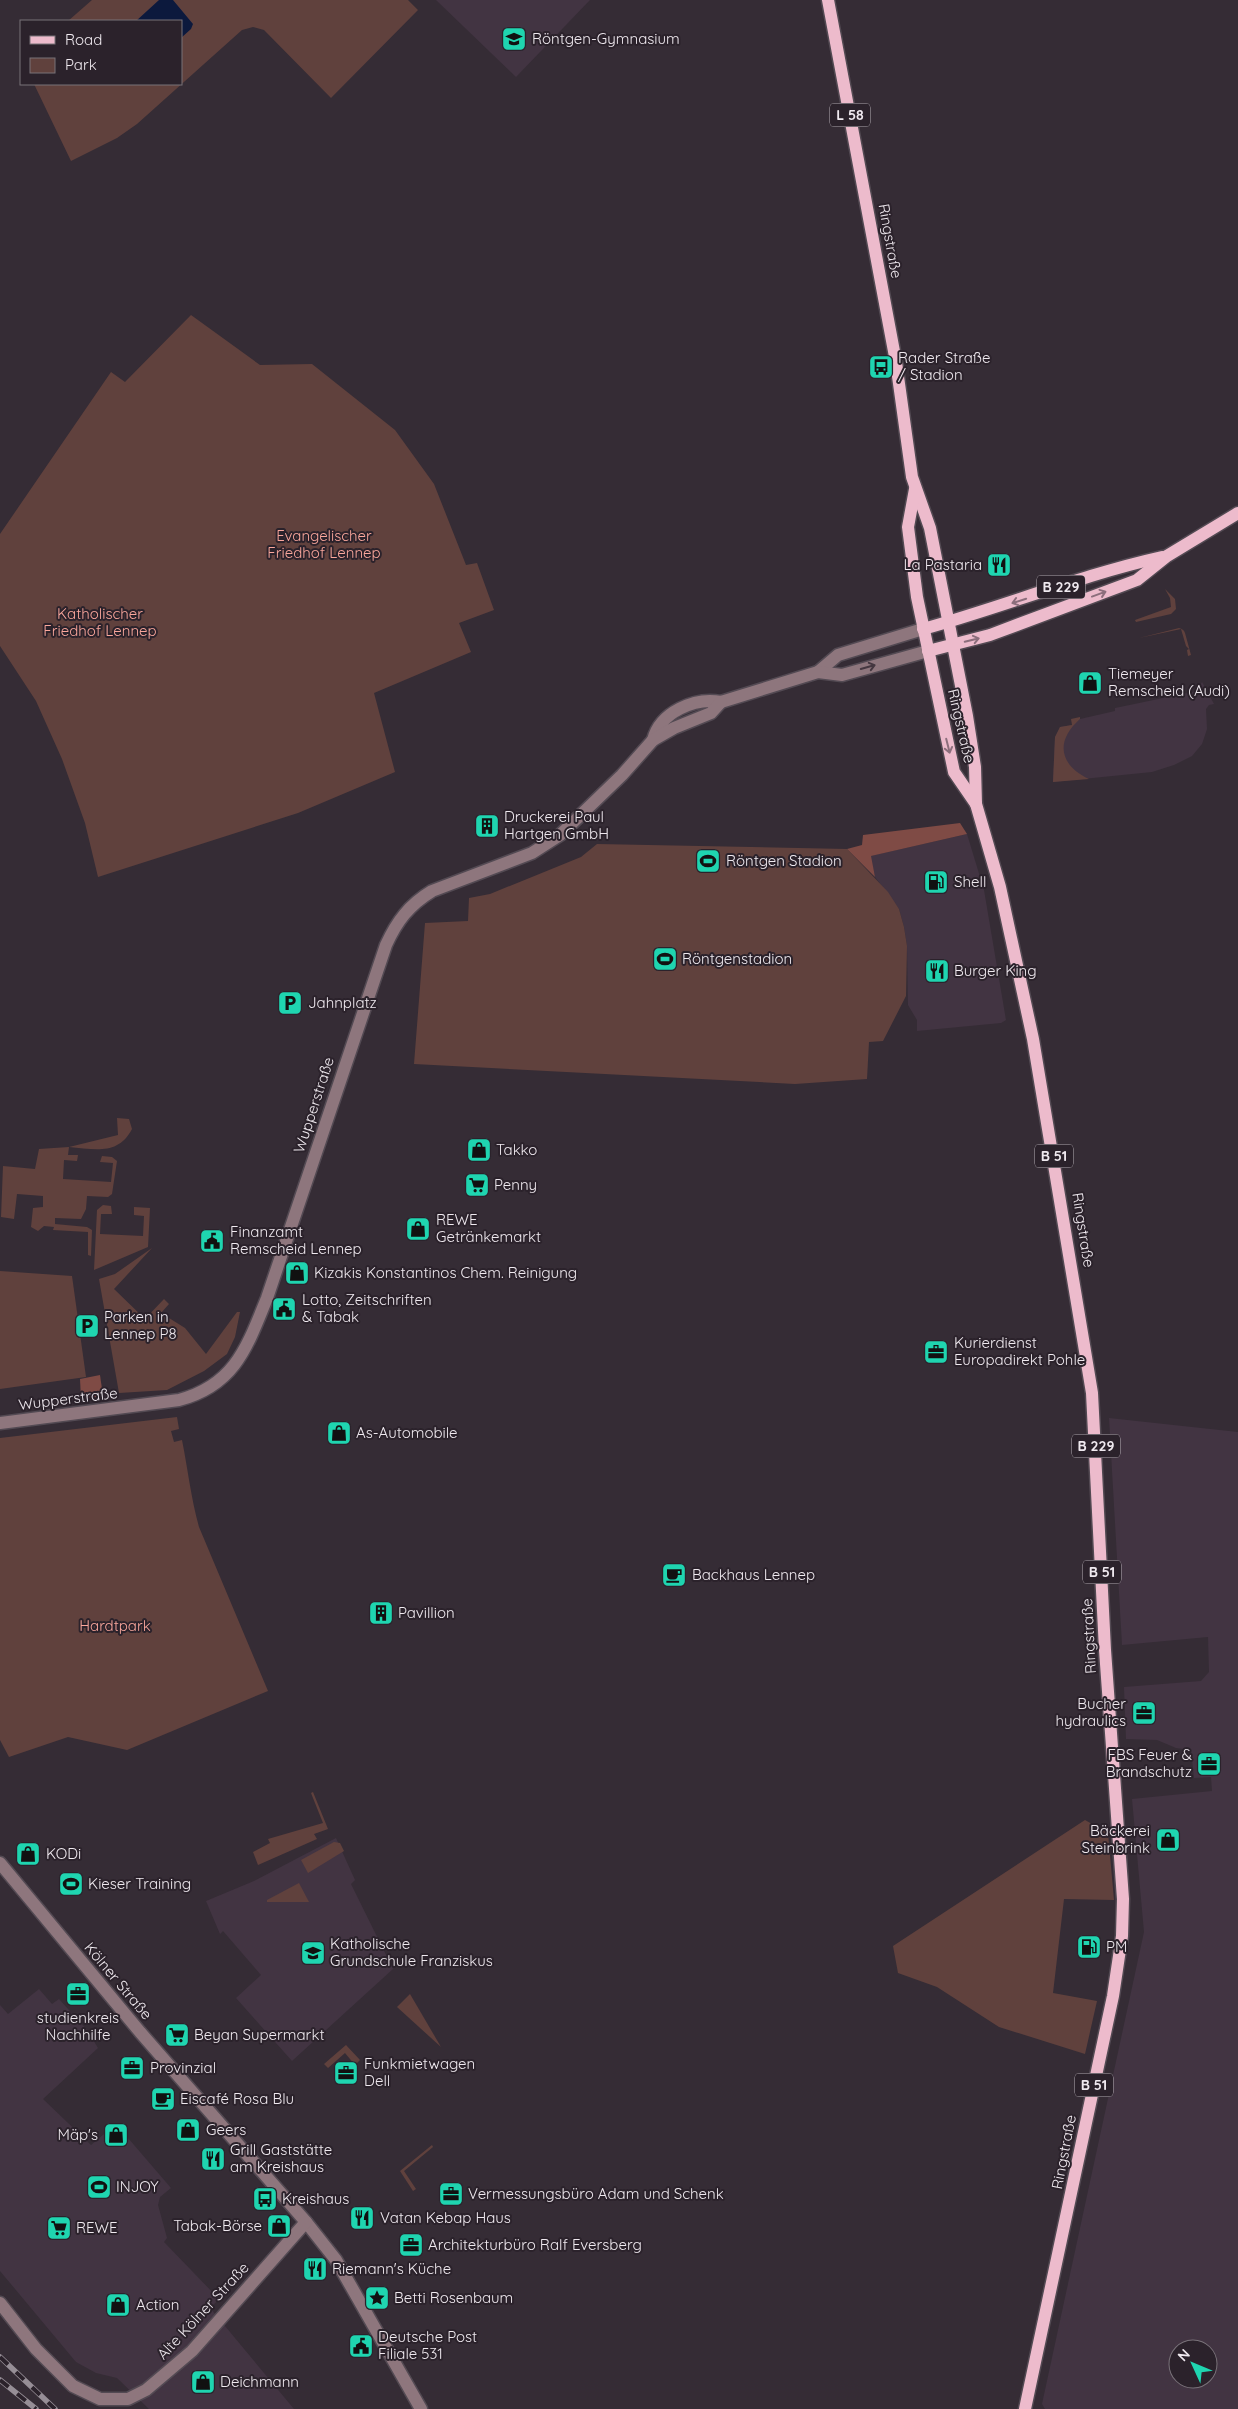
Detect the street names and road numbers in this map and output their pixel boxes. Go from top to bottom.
road number: L 58 [830,104,870,126]
street label: Ringstraße [875,202,906,280]
road number: B 229 [1037,576,1085,598]
street label: Ringstraße [944,687,979,765]
street label: Wupperstraße [289,1055,338,1155]
road number: B 51 [1035,1144,1073,1168]
street label: Ringstraße [1068,1191,1099,1269]
street label: Wupperstraße [17,1383,119,1414]
road number: B 229 [1072,1434,1120,1458]
road number: B 51 [1083,1560,1121,1584]
street label: Ringstraße [1077,1598,1100,1674]
street label: Kölner Straße [80,1938,156,2023]
road number: B 51 [1075,2074,1113,2096]
street label: Ringstraße [1047,2113,1080,2191]
street label: Alte Kölner Straße [153,2258,253,2363]

